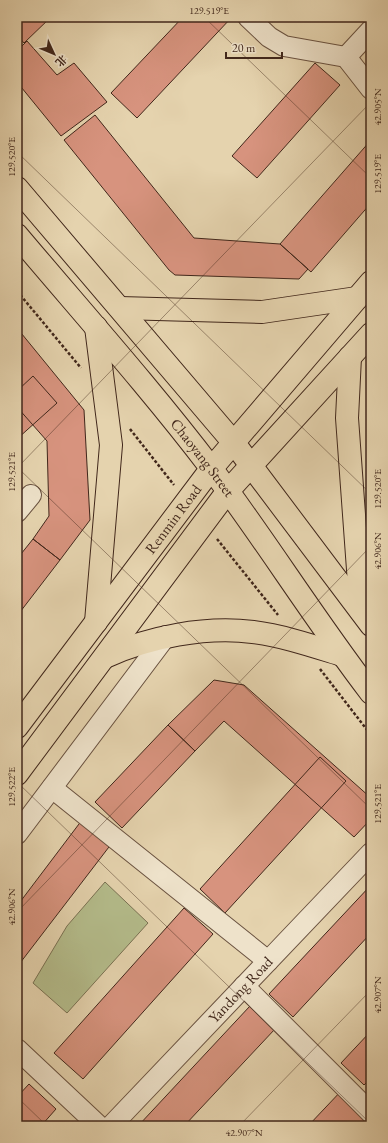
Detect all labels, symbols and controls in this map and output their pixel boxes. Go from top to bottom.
text: 129.519°E [189,4,229,17]
north arrow [34,34,74,74]
scale bar [226,34,282,60]
text: 20 m [232,40,256,56]
text: 北 [52,52,70,70]
text: 42.905°N [371,88,384,126]
text: 129.520°E [5,137,18,177]
text: 129.519°E [371,154,384,194]
street label: Chaoyang Street [167,414,239,501]
text: 129.521°E [5,452,18,492]
text: 129.520°E [371,469,384,509]
street label: Renmin Road [141,480,205,557]
text: 42.906°N [371,532,384,570]
text: 129.522°E [5,767,18,807]
text: 129.521°E [371,784,384,824]
text: 42.906°N [5,888,18,926]
street label: Yandong Road [204,952,277,1027]
text: 42.907°N [371,976,384,1014]
text: 42.907°N [225,1126,263,1139]

